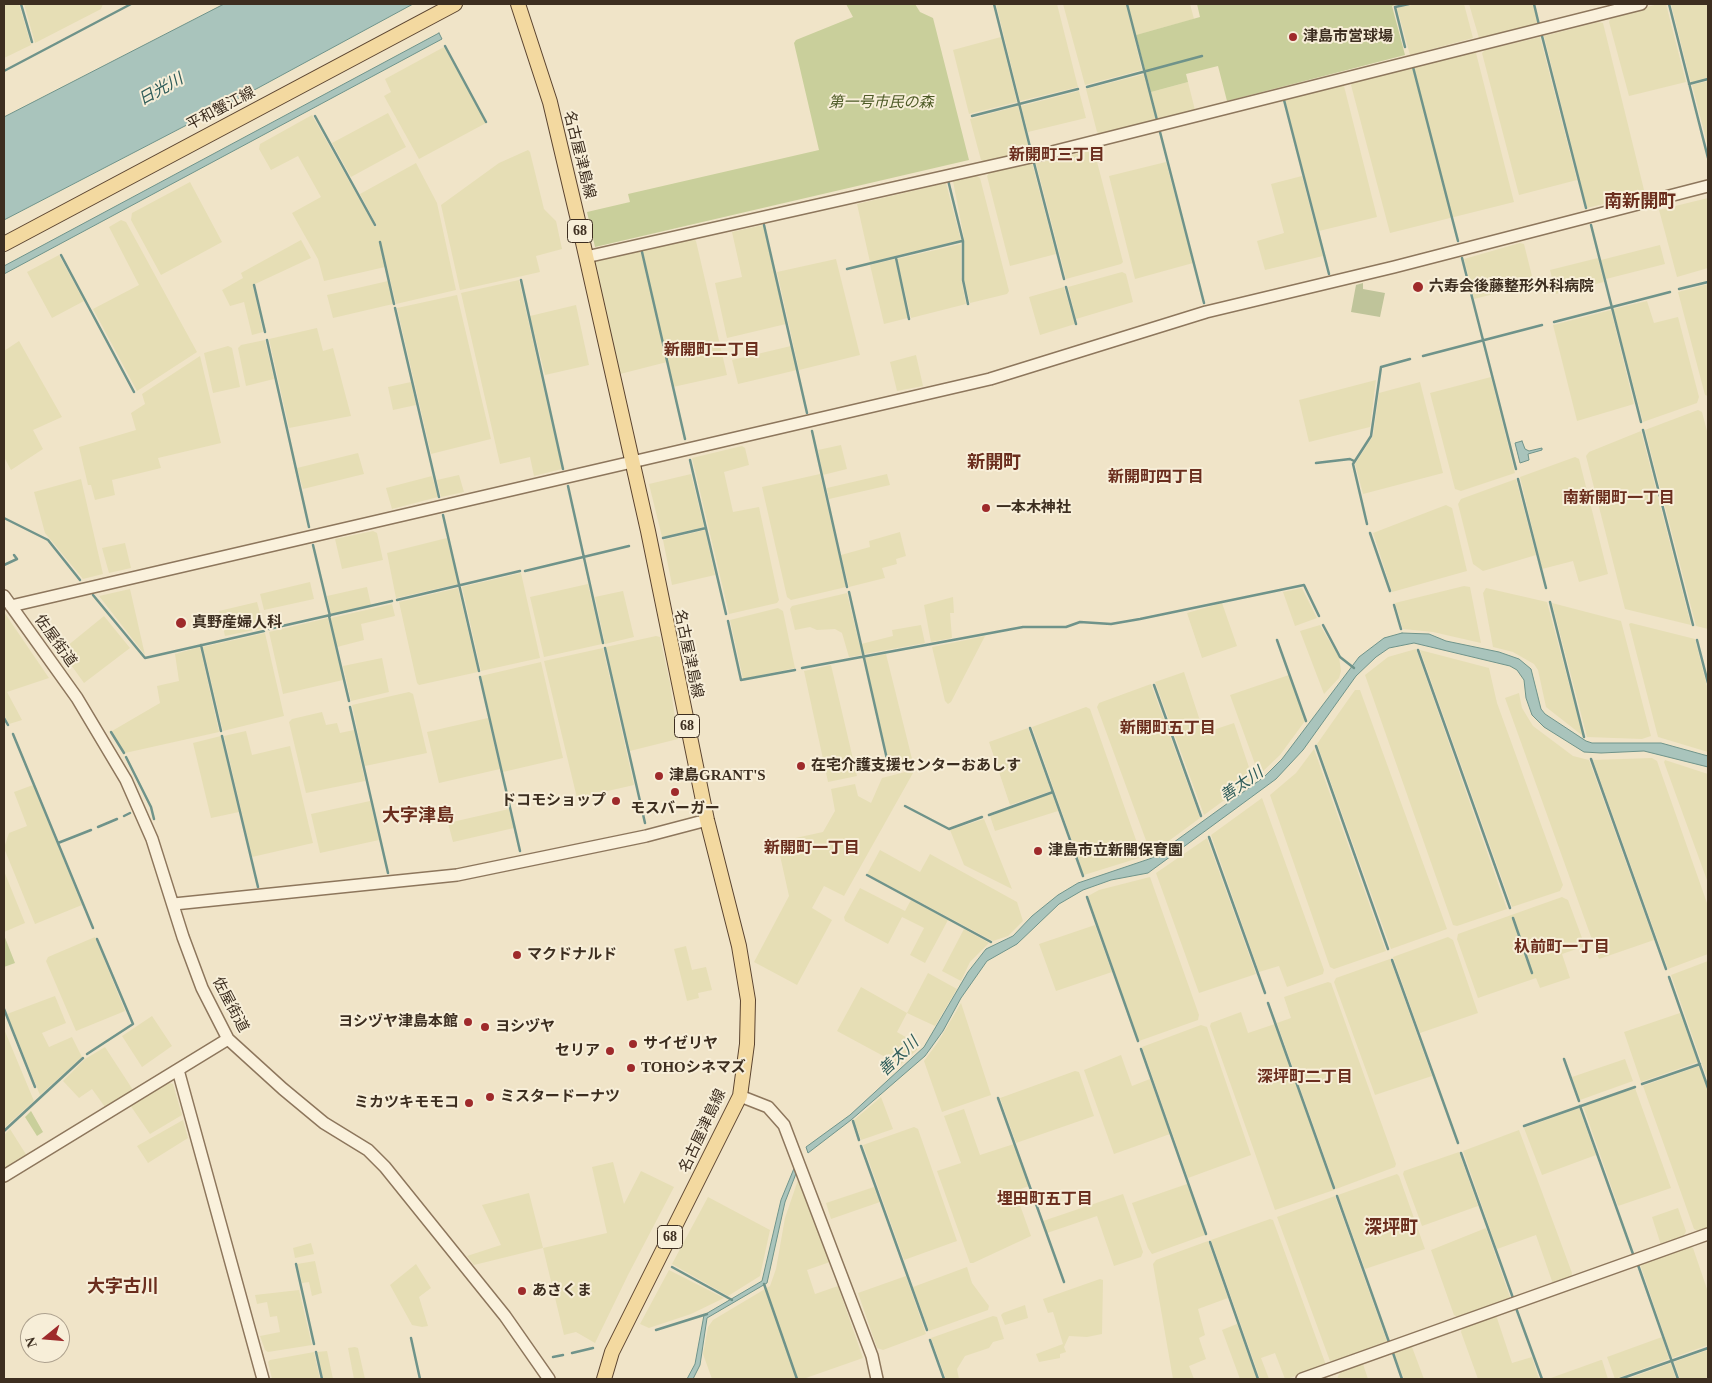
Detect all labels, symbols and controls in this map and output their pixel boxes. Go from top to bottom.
place label: 津島市営球場 [1303,28,1393,46]
marker: 津島市営球場 [1287,31,1299,43]
water label: 日光川 [135,70,187,110]
street label: 平和蟹江線 [184,83,258,135]
park label: 第一号市民の森 [829,94,933,112]
street label: 名古屋津島線 [559,109,599,201]
district label: 新開町三丁目 [1009,146,1105,166]
district label: 南新開町 [1604,191,1676,213]
road number: 68 [568,220,592,242]
place label: 六寿会後藤整形外科病院 [1429,278,1594,296]
marker: 六寿会後藤整形外科病院 [1411,280,1425,294]
district label: 新開町二丁目 [664,341,760,361]
district label: 新開町 [967,452,1021,474]
district label: 新開町四丁目 [1108,468,1204,488]
district label: 南新開町一丁目 [1563,489,1675,509]
place label: 一本木神社 [996,499,1071,517]
marker: 一本木神社 [980,502,992,514]
street label: 名古屋津島線 [670,608,706,700]
street label: 佐屋街道 [30,611,80,671]
place label: 真野産婦人科 [192,614,282,632]
marker: 真野産婦人科 [174,616,188,630]
road number: 68 [674,714,700,738]
district label: 新開町五丁目 [1120,719,1216,739]
place label: 在宅介護支援センターおあしす [811,757,1021,775]
marker: 在宅介護支援センターおあしす [795,760,807,772]
water label: 善太川 [1217,763,1267,807]
place label: 津島GRANT'S [669,767,766,785]
marker: 津島GRANT'S [653,770,665,782]
marker: モスバーガー [669,786,681,798]
place label: ドコモショップ [501,792,606,810]
marker: ドコモショップ [610,795,622,807]
place label: モスバーガー [630,800,720,818]
district label: 大字津島 [382,805,454,827]
district label: 新開町一丁目 [764,839,860,859]
place label: 津島市立新開保育園 [1048,842,1183,860]
marker: 津島市立新開保育園 [1032,845,1044,857]
district label: 杁前町一丁目 [1514,938,1610,958]
place label: マクドナルド [527,946,617,964]
marker: マクドナルド [511,949,523,961]
street label: 佐屋街道 [208,974,252,1036]
place label: ヨシヅヤ津島本館 [338,1013,458,1031]
marker: ヨシヅヤ津島本館 [462,1016,474,1028]
place label: ヨシヅヤ [495,1018,555,1036]
marker: ヨシヅヤ [479,1021,491,1033]
water label: 善太川 [875,1033,923,1081]
place label: サイゼリヤ [643,1035,718,1053]
marker: サイゼリヤ [627,1038,639,1050]
place label: セリア [555,1042,600,1060]
marker: セリア [604,1045,616,1057]
place label: TOHOシネマズ [641,1059,746,1077]
marker: TOHOシネマズ [625,1062,637,1074]
district label: 深坪町二丁目 [1257,1068,1353,1088]
street label: 名古屋津島線 [676,1086,730,1176]
place label: ミスタードーナツ [500,1088,620,1106]
marker: ミスタードーナツ [484,1091,496,1103]
place label: ミカツキモモコ [354,1094,459,1112]
marker: ミカツキモモコ [463,1097,475,1109]
district label: 埋田町五丁目 [997,1190,1093,1210]
district label: 深坪町 [1364,1217,1418,1239]
road number: 68 [658,1226,682,1248]
district label: 大字古川 [87,1276,159,1298]
place label: あさくま [532,1282,592,1300]
marker: あさくま [516,1285,528,1297]
north arrow [20,1313,70,1363]
text: N [22,1335,40,1349]

